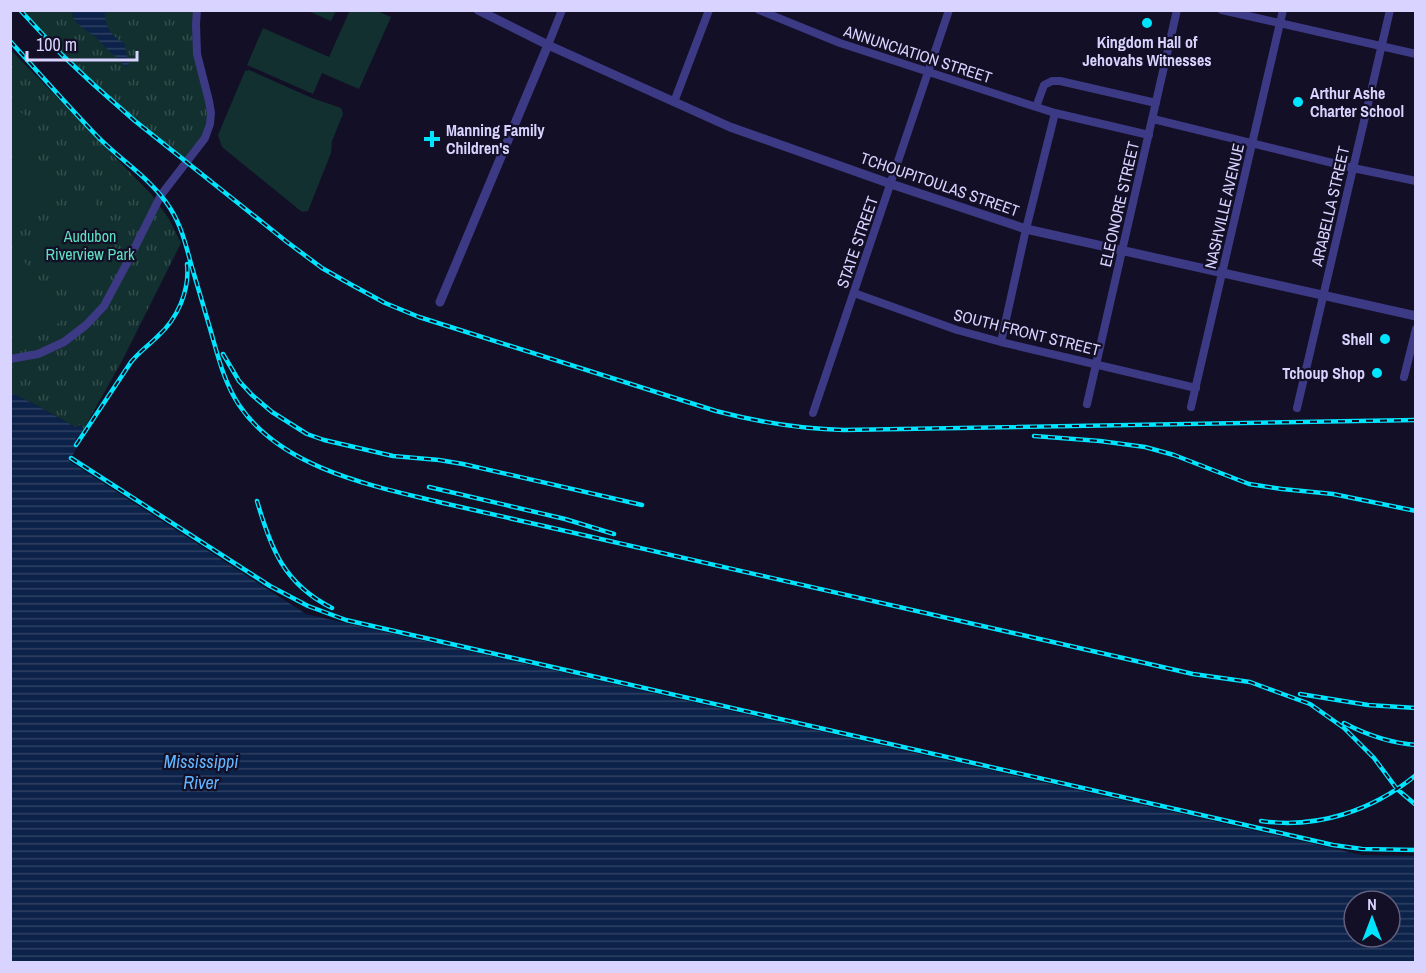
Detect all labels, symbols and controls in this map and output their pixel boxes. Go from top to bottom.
marker: Kingdom Hall of Jehovahs Witnesses [1140,16,1154,30]
street label: ANNUNCIATION STREET [840,19,995,88]
scale bar [27,24,136,62]
place label: Kingdom Hall of Jehovahs Witnesses [1083,31,1211,71]
text: 100 m [36,32,77,57]
place label: Arthur Ashe Charter School [1310,82,1404,122]
marker: Arthur Ashe Charter School [1291,95,1305,109]
place label: Manning Family Children's [446,119,545,159]
marker: Manning Family Children's [423,130,441,148]
street label: ELEONORE STREET [1094,139,1144,269]
street label: NASHVILLE AVENUE [1199,141,1249,271]
street label: ARABELLA STREET [1305,144,1354,269]
street label: TCHOUPITOULAS STREET [858,146,1022,222]
street label: STATE STREET [831,193,883,291]
park label: Audubon Riverview Park [46,225,135,265]
street label: SOUTH FRONT STREET [952,303,1102,361]
place label: Shell [1342,328,1373,350]
marker: Shell [1378,332,1392,346]
place label: Tchoup Shop [1282,362,1365,384]
marker: Tchoup Shop [1370,366,1384,380]
water label: Mississippi River [164,749,238,795]
north arrow [1342,889,1402,949]
text: N [1367,893,1377,915]

